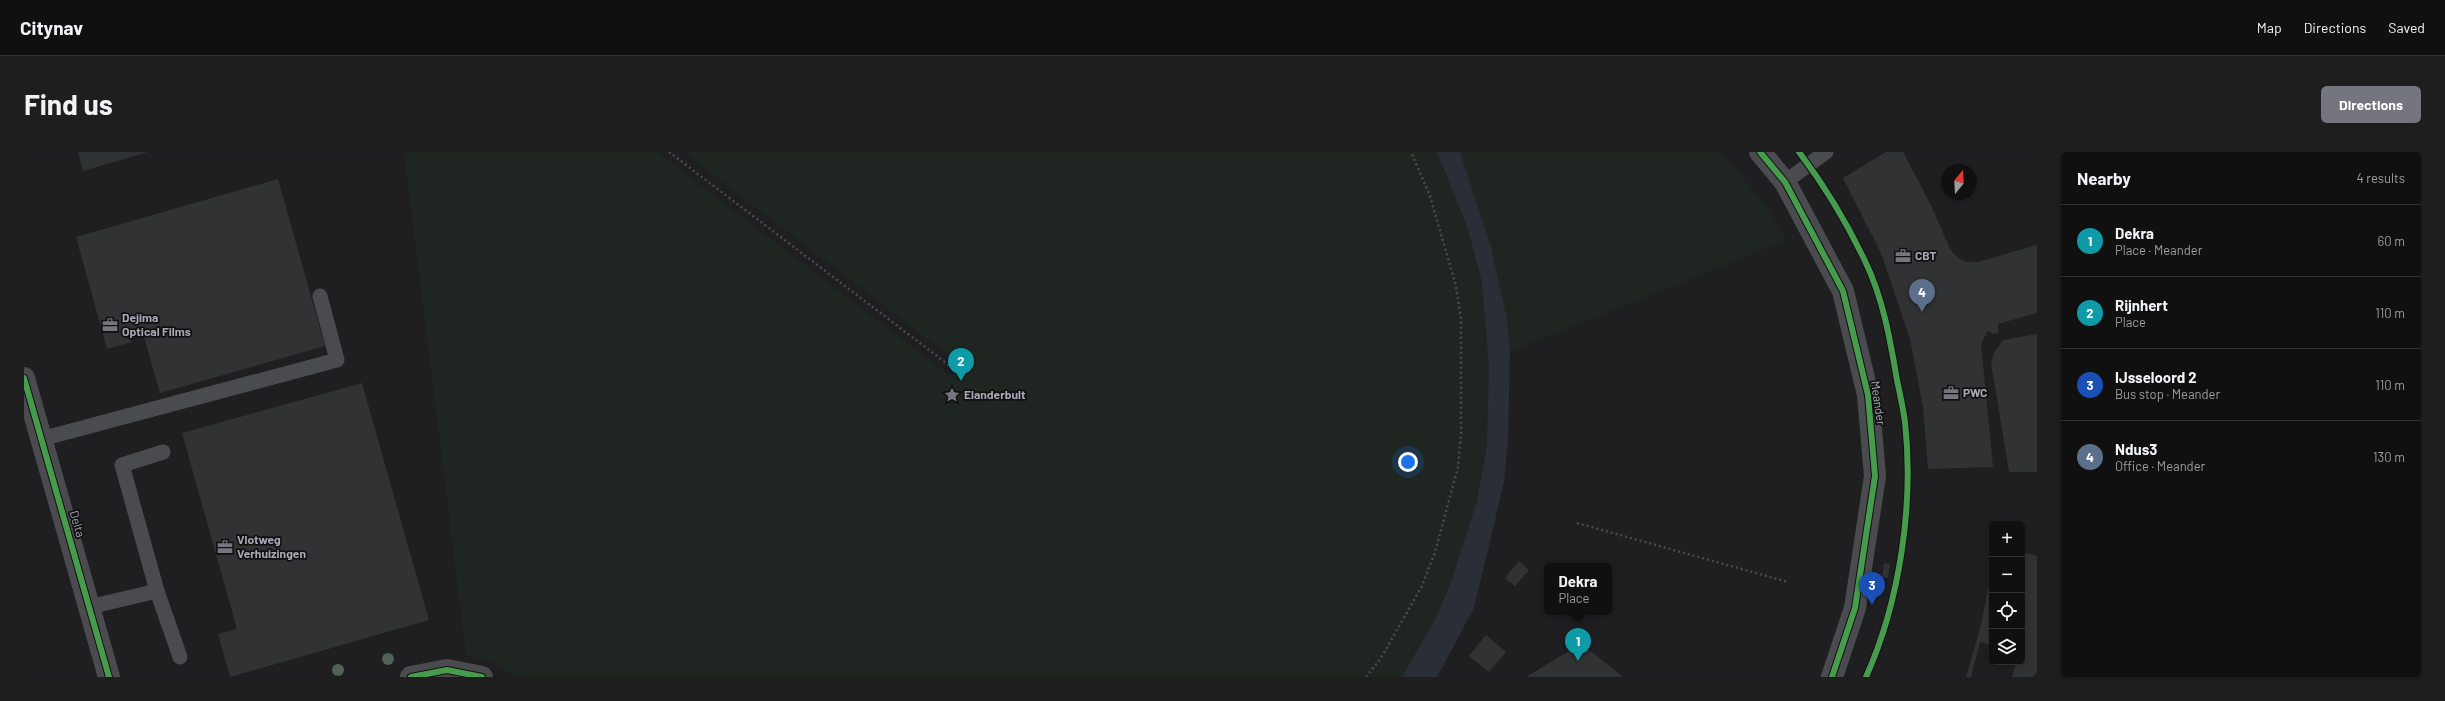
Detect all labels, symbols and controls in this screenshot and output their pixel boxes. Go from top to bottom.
text: Citynav [20,16,83,39]
text: Map [2257,19,2282,36]
text: Directions [2304,19,2366,36]
text: Saved [2388,19,2425,36]
button: Directions [2321,86,2421,123]
text: Find us [24,87,113,121]
north arrow [1941,164,1977,200]
text: Nearby [2077,168,2131,188]
text: 4 results [2357,170,2405,186]
text: Dekra [2115,224,2154,242]
text: 1 [2088,233,2092,249]
text: 60 m [2378,233,2405,249]
text: Place · Meander [2115,242,2202,258]
office icon: CBT [1894,247,1912,265]
place label: CBT [1915,248,1937,262]
pin: 4 [1909,279,1935,312]
text: Rijnhert [2115,296,2168,314]
text: 2 [2086,305,2094,321]
text: 110 m [2375,305,2405,321]
place label: Dejima Optical Films [122,310,191,338]
text: Place [2115,314,2146,330]
office icon: Dejima Optical Films [101,316,119,334]
pin: 2 [948,348,974,381]
text: IJsseloord 2 [2115,368,2197,386]
text: 3 [2086,377,2094,393]
text: 110 m [2375,377,2405,393]
street label: Meander [1869,380,1889,427]
office icon: PWC [1942,384,1960,402]
place label: PWC [1963,385,1987,399]
place icon: Elanderbult [943,386,961,404]
text: Bus stop · Meander [2115,386,2220,402]
place label: Elanderbult [964,387,1026,401]
text: Ndus3 [2115,440,2157,458]
text: 4 [2086,449,2094,465]
text: 130 m [2373,449,2405,465]
your location [1398,452,1418,472]
text: Office · Meander [2115,458,2205,474]
street label: Delta [68,509,88,539]
map controls [1989,521,2025,665]
button: + [1989,521,2025,557]
place label: Vlotweg Verhuizingen [237,532,306,560]
office icon: Vlotweg Verhuizingen [216,538,234,556]
button: − [1989,557,2025,593]
popup [1544,563,1612,615]
text: Dekra [1558,572,1598,590]
pin: 3 [1859,572,1885,605]
text: Place [1558,590,1589,606]
button: locate [1989,593,2025,629]
pin: 1 [1565,628,1591,661]
button: layers [1989,629,2025,665]

